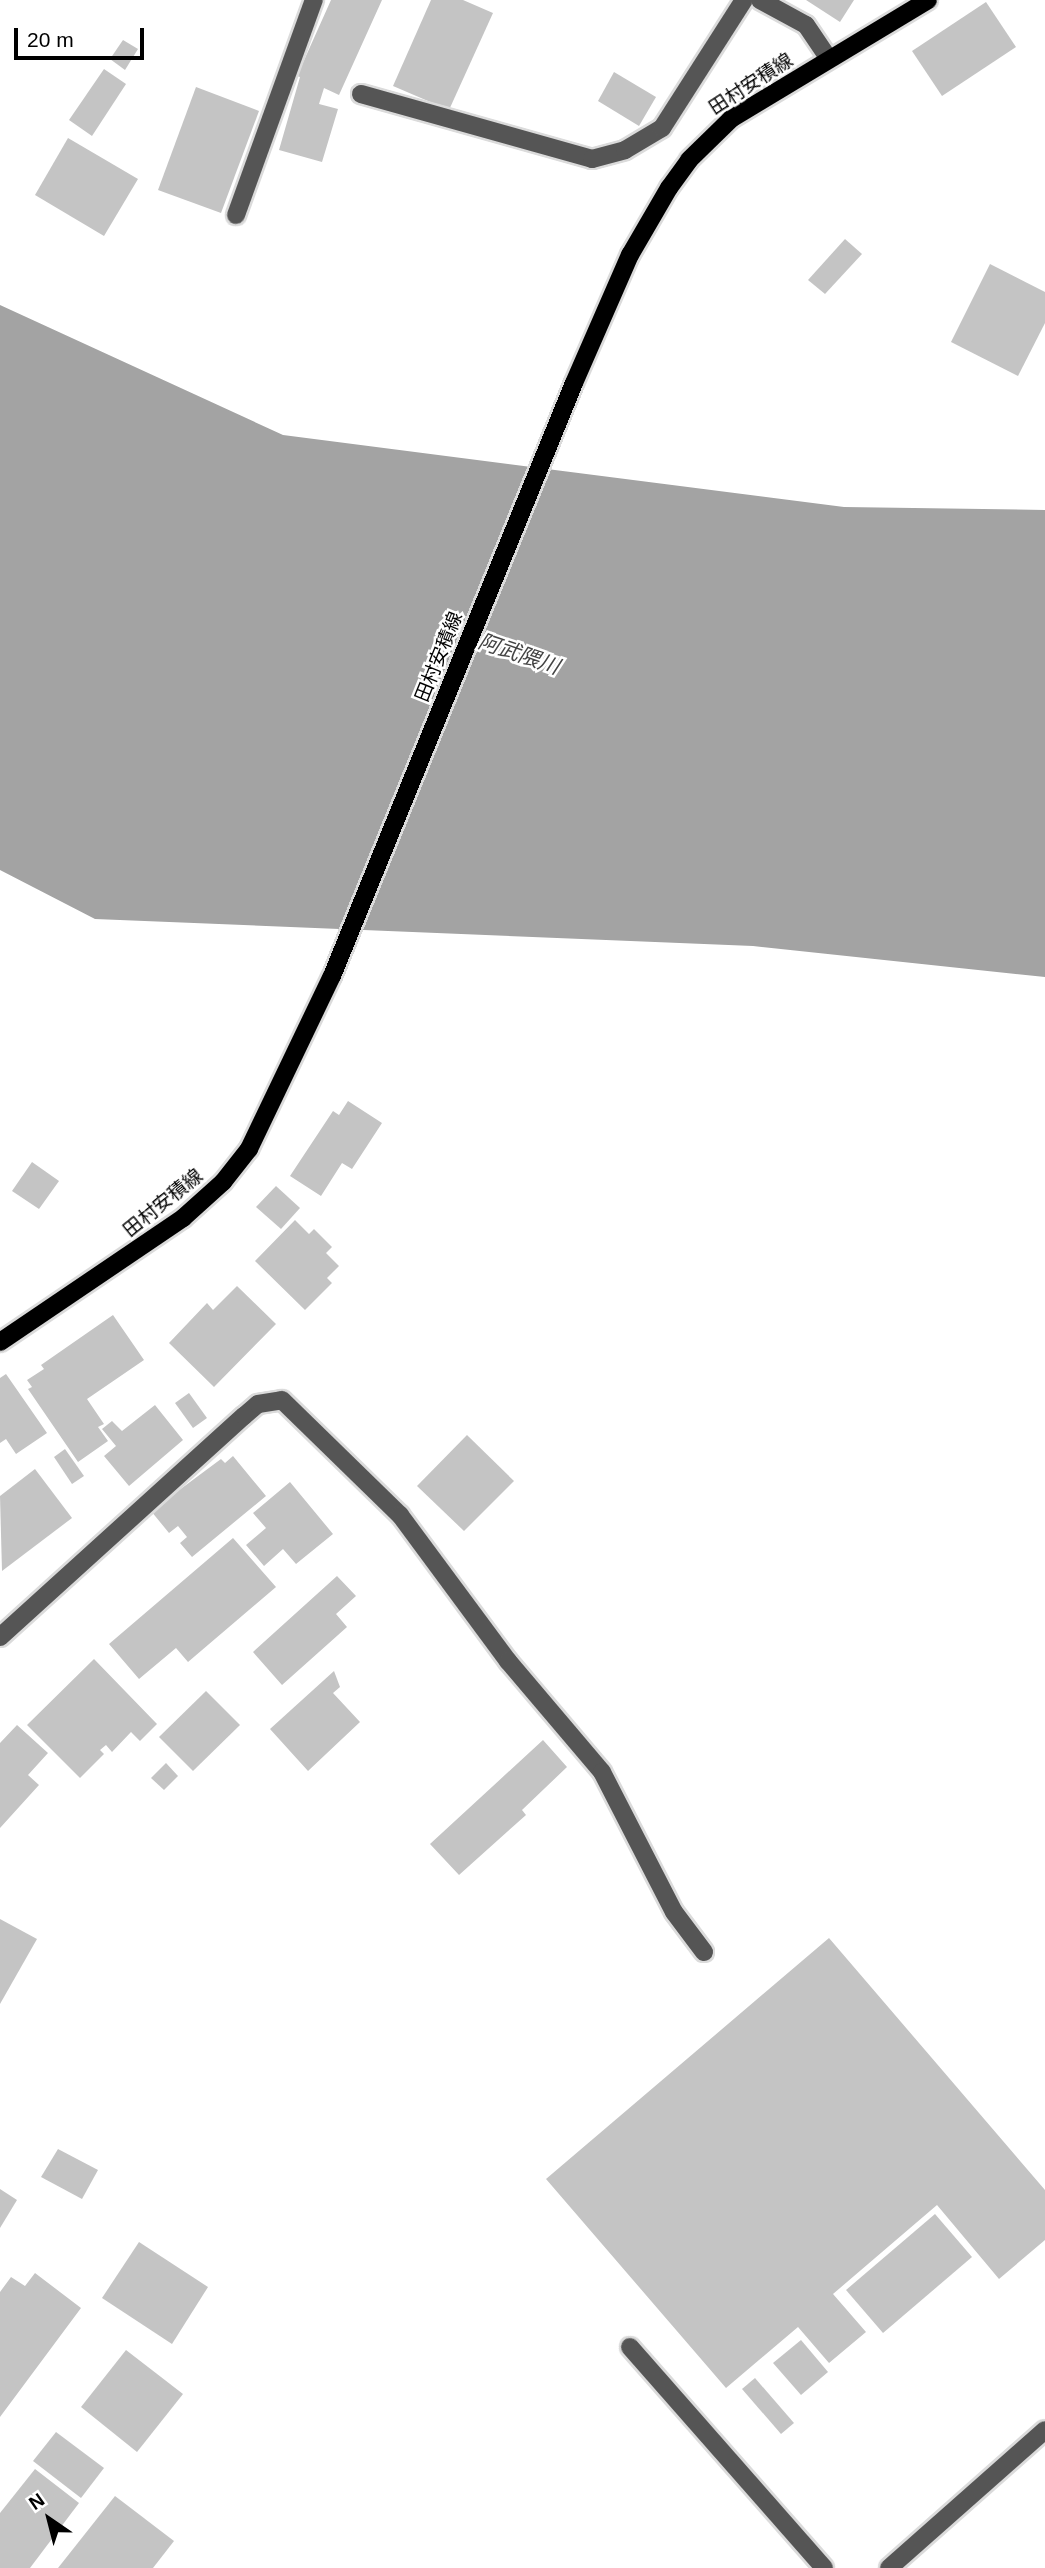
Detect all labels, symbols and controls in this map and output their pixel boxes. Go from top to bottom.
scale bar [18,14,147,58]
text: 20 m [27,28,74,51]
street label: 田村安積線 [705,49,797,119]
street label: 田村安積線 [411,609,467,705]
water label: 阿武隈川 [475,628,563,680]
street label: 田村安積線 [119,1164,207,1242]
north arrow [14,2484,84,2554]
text: N [25,2489,48,2514]

